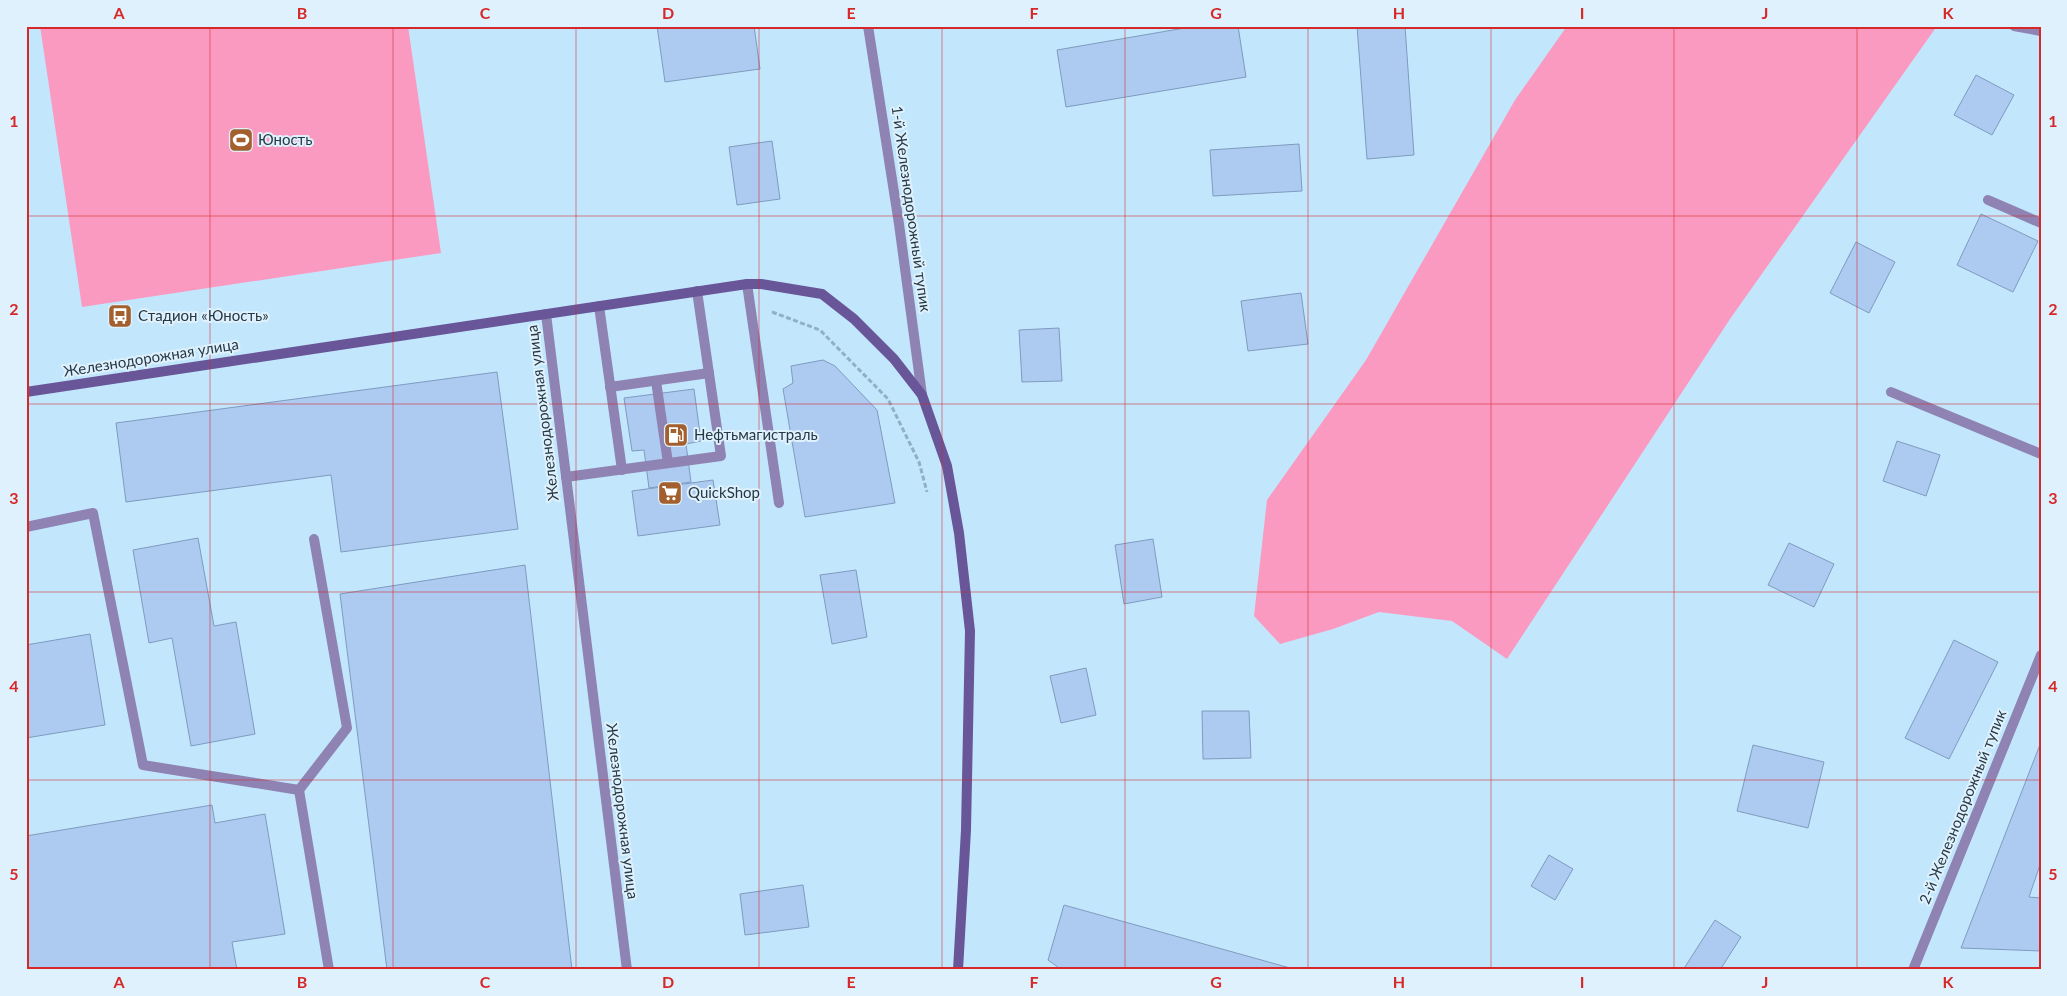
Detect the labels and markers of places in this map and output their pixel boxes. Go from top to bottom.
sports icon: Юность [228,127,254,153]
place label: Юность [258,130,312,148]
bus stop icon: Стадион «Юность» [107,303,133,329]
place label: Стадион «Юность» [138,306,269,324]
fuel station icon: Нефтьмагистраль [663,422,689,448]
place label: Нефтьмагистраль [694,425,818,443]
supermarket icon: QuickShop [657,480,683,506]
place label: QuickShop [688,483,760,501]

